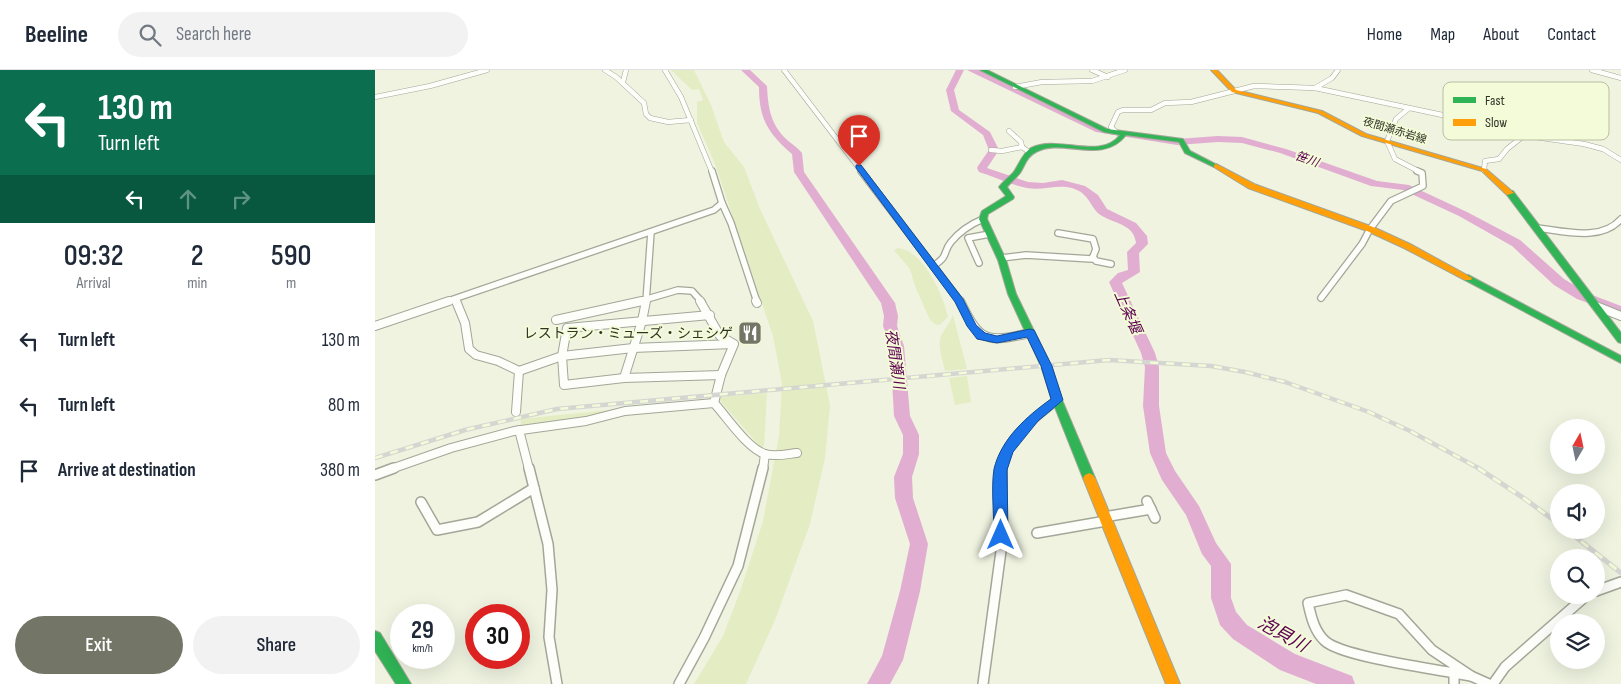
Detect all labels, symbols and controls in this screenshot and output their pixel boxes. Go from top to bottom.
search box [118,12,468,57]
text: Beeline [25,20,88,49]
icon: search [136,21,164,49]
text: Search here [176,23,251,46]
text: Home [1367,24,1402,45]
text: Map [1430,24,1455,45]
text: About [1483,24,1519,45]
text: Contact [1547,24,1596,45]
legend [1443,82,1609,140]
text: 130 m [98,87,173,130]
icon: left [15,90,80,155]
text: Fast [1485,92,1505,109]
text: Slow [1485,114,1507,131]
pin [838,115,880,166]
street label: 夜間瀬赤岩線 [1361,115,1428,146]
icon: arrive [845,122,873,150]
text: Turn left [98,130,160,157]
water label: 笹川 [1293,148,1323,171]
icon: left [121,185,149,213]
icon: ahead [174,185,202,213]
icon: right [227,185,255,213]
text: 09:32 [64,238,124,274]
text: 2 [191,238,204,274]
text: 590 [271,238,311,274]
text: Arrival [76,274,111,293]
text: min [187,274,207,293]
text: m [286,274,296,293]
water label: 上条堰 [1110,288,1147,339]
restaurant icon: レストラン・ミューズ・シェシゲ [737,320,763,346]
place label: レストラン・ミューズ・シェシゲ [524,325,733,342]
icon: left [15,327,43,355]
water label: 夜間瀬川 [881,328,908,392]
text: Turn left [58,329,115,352]
text: 130 m [322,329,360,352]
icon: left [15,392,43,420]
text: Turn left [58,394,115,417]
text: 80 m [328,394,360,417]
north arrow [1550,419,1605,474]
map controls [1550,419,1605,669]
icon: arrive [15,457,43,485]
text: Arrive at destination [58,459,196,482]
text: 380 m [320,459,360,482]
button: sound [1550,484,1605,539]
position arrow [974,508,1026,560]
button: search [1550,549,1605,604]
speed limit sign: 30 [465,604,530,669]
water label: 泡貝川 [1254,612,1313,658]
button: layers [1550,614,1605,669]
text: 29 [411,615,434,646]
button: Exit [15,616,183,674]
button: Share [193,616,360,674]
text: km/h [412,641,433,656]

